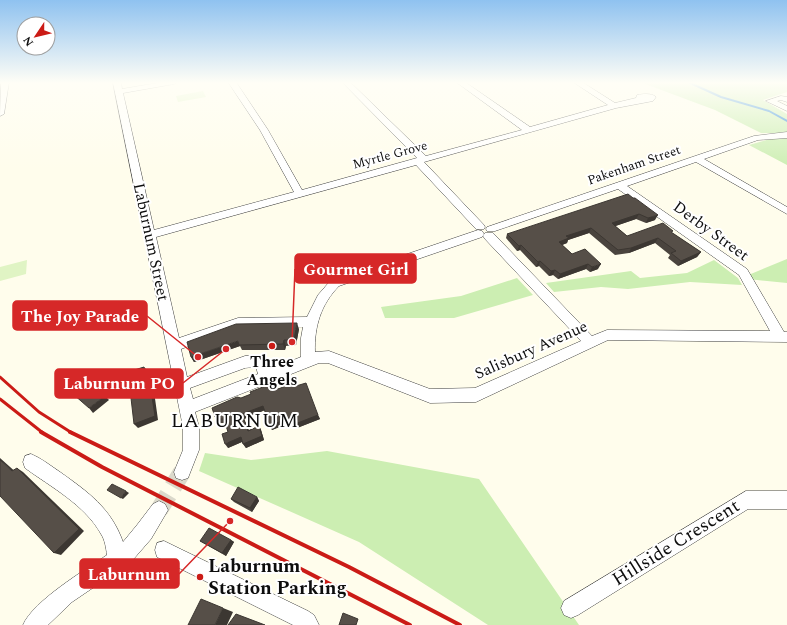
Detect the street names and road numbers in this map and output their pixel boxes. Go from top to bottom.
street label: Myrtle Grove [350,135,430,175]
street label: Pakenham Street [585,140,684,190]
street label: Laburnum Street [127,181,175,304]
street label: Derby Street [668,195,754,267]
street label: Salisbury Avenue [470,314,592,386]
street label: Hillside Crescent [606,492,746,594]

